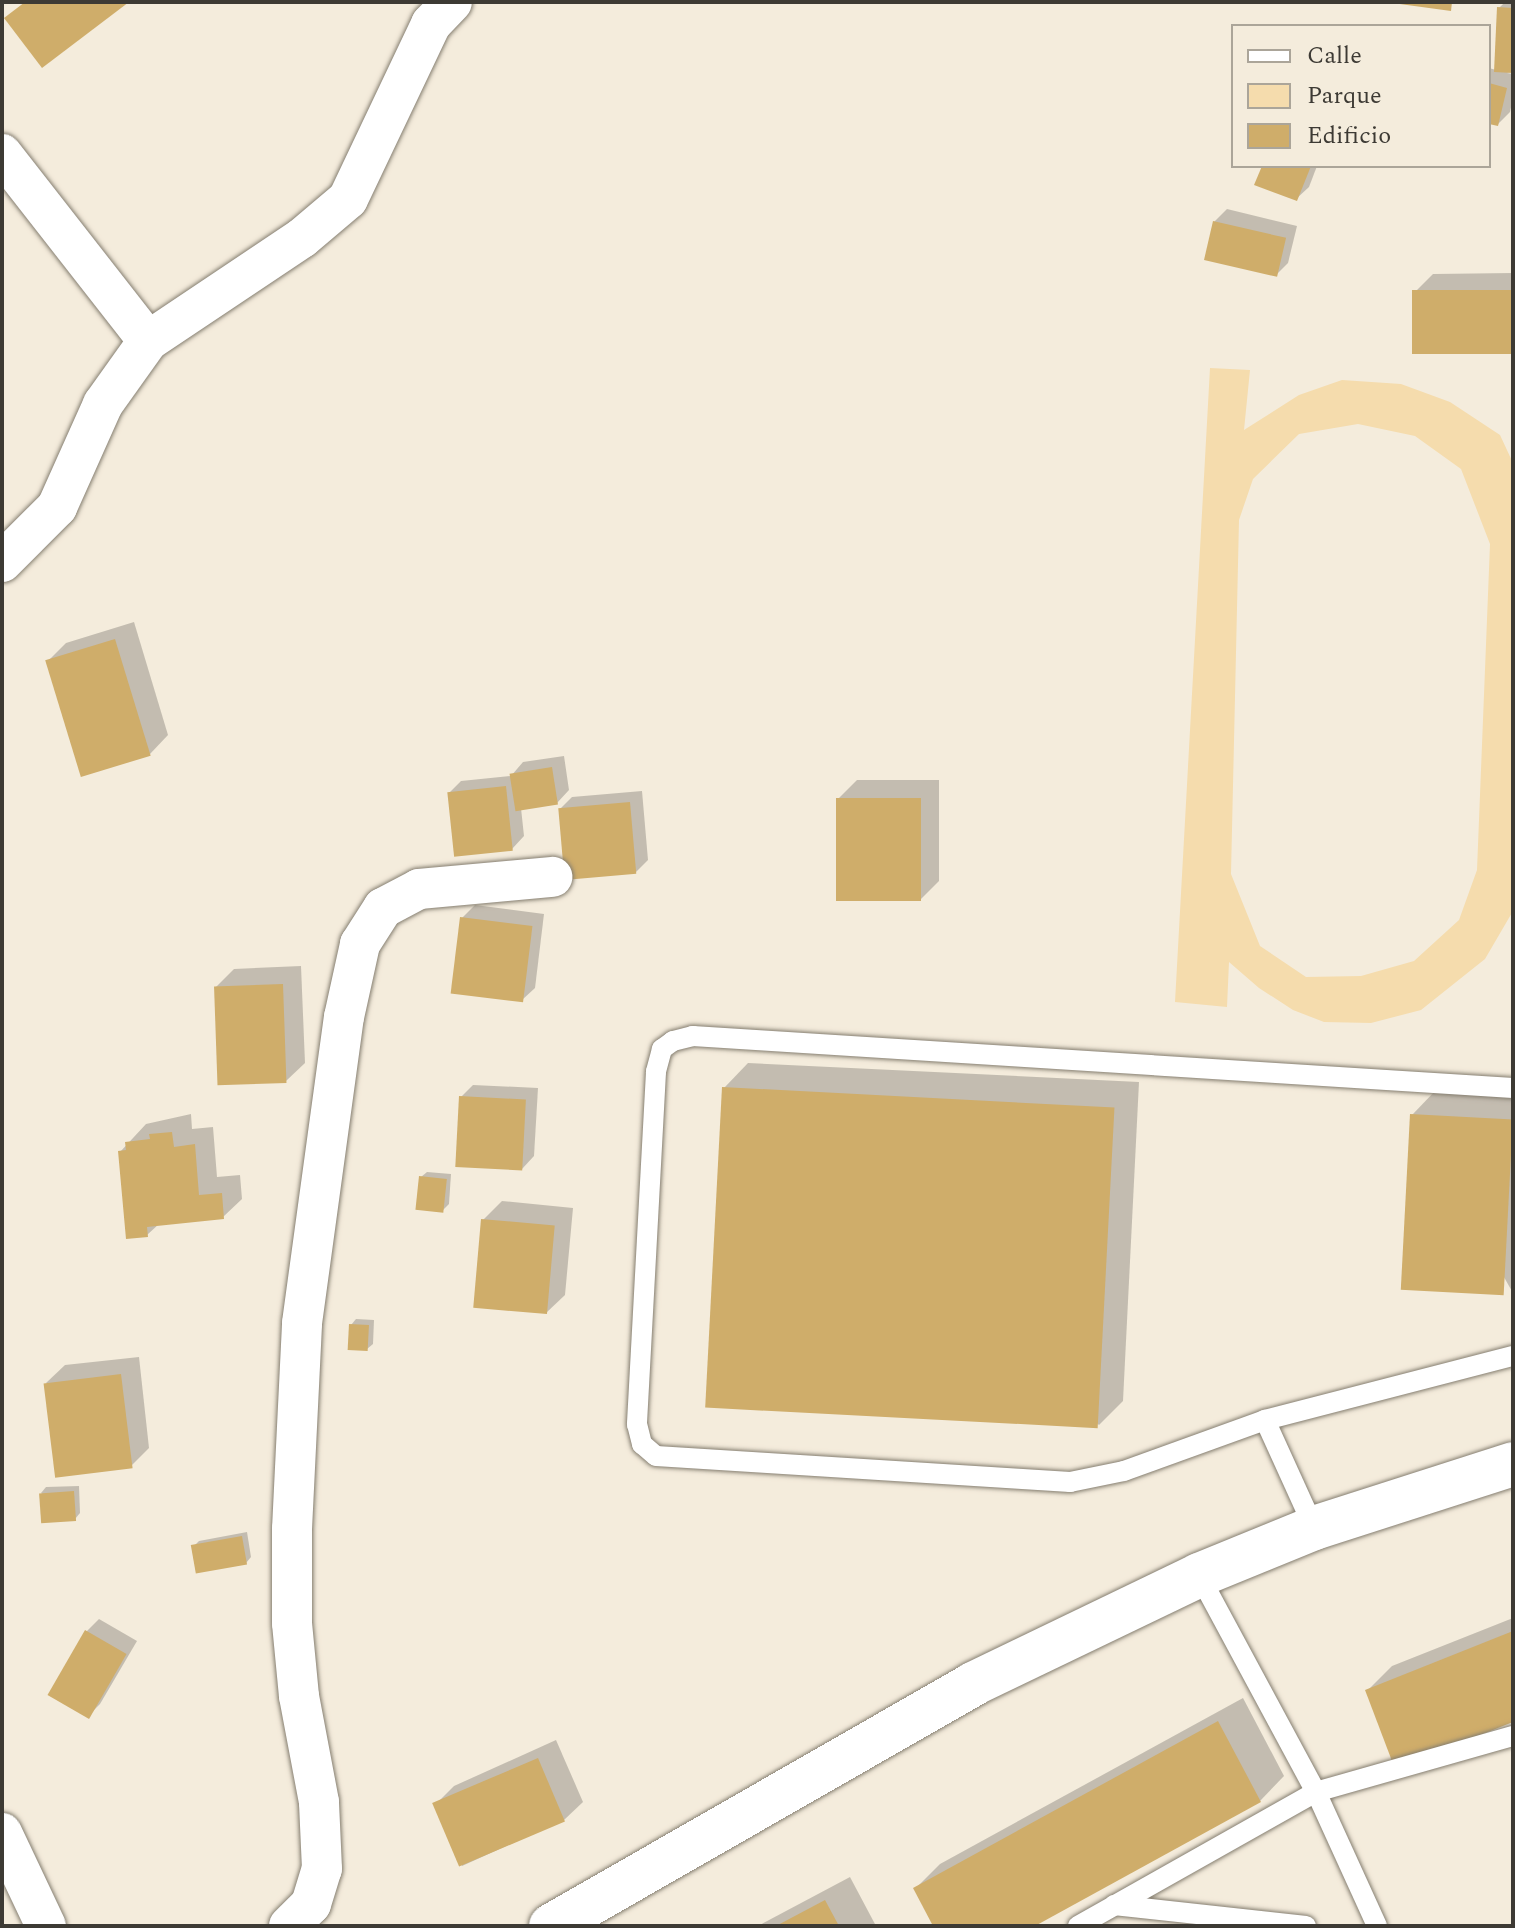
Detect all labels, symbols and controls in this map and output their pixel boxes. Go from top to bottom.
legend [1231,24,1491,168]
text: Calle [1307,38,1362,74]
text: Parque [1307,78,1382,114]
text: Edificio [1307,118,1391,154]

